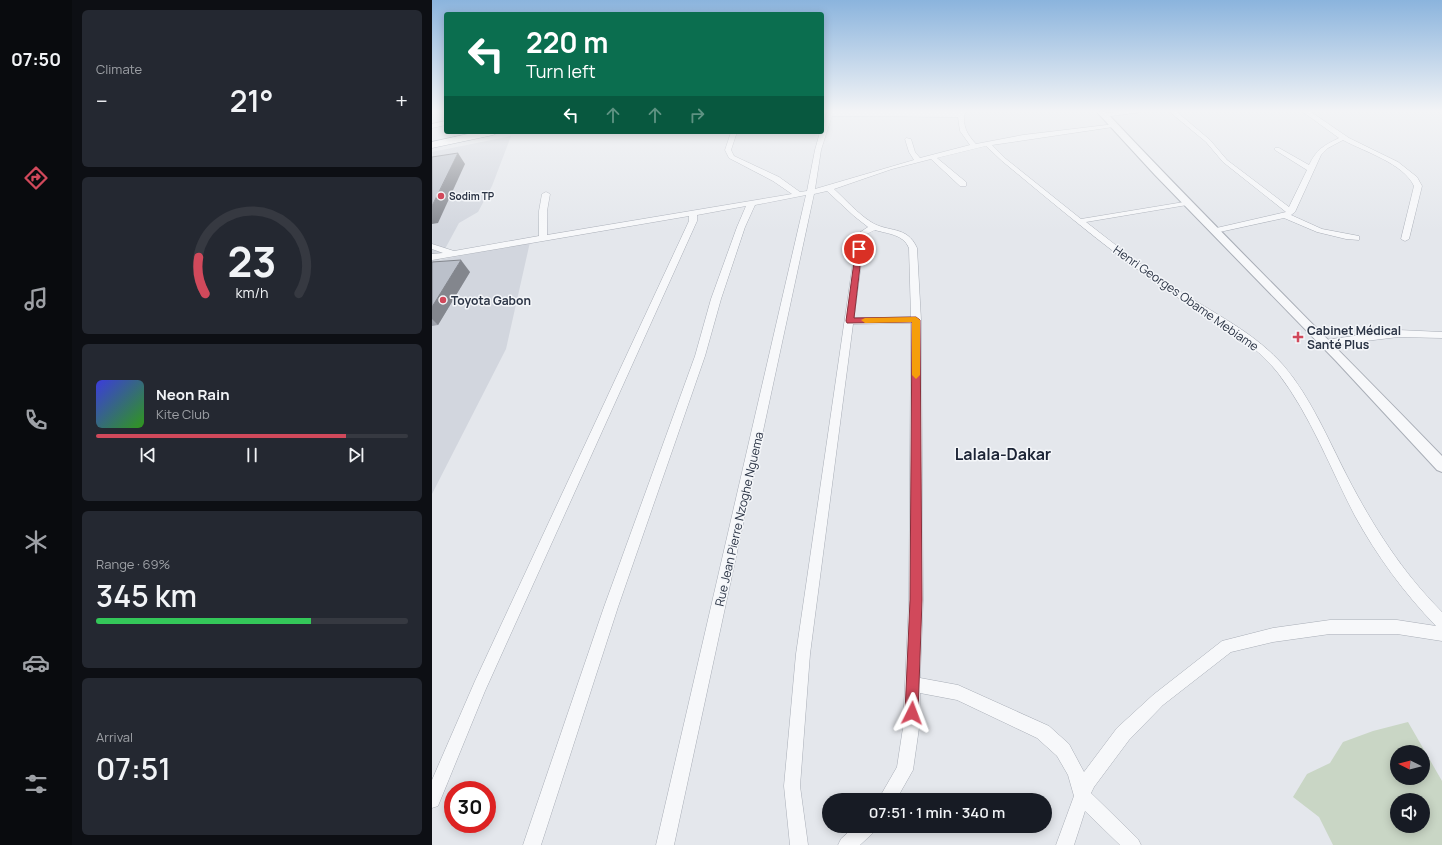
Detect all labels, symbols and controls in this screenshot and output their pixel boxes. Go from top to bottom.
text: 220 m [526,23,609,61]
icon: left [460,28,512,80]
text: 07:50 [11,47,61,71]
text: Turn left [526,59,596,83]
text: Climate [96,60,142,78]
text: 21° [230,80,273,121]
text: − [96,86,108,116]
text: + [395,86,408,116]
icon: left [560,104,582,126]
icon: ahead [602,104,624,126]
icon: ahead [644,104,666,126]
icon: right [686,104,708,126]
icon: directions [22,164,50,192]
place label: Sodim TP [449,189,495,203]
marker: Sodim TP [436,191,446,201]
text: 23 [228,232,276,288]
pin [842,232,876,266]
icon: arrive [848,238,870,260]
street label: Henri Georges Obame Mebiame [1110,241,1262,355]
text: km/h [235,282,269,301]
icon: music [22,285,50,313]
place label: Toyota Gabon [451,292,531,309]
marker: Toyota Gabon [438,295,448,305]
place label: Cabinet Médical Santé Plus [1307,322,1401,353]
marker: Cabinet Médical Santé Plus [1292,331,1304,343]
text: Neon Rain [156,384,230,405]
text: Kite Club [156,405,210,423]
icon: phone [22,406,50,434]
street label: Rue Jean Pierre Nzoghe Nguema [711,430,767,608]
district label: Lalala-Dakar [955,443,1051,465]
icon: previous [137,444,159,466]
icon: pause [241,444,263,466]
icon: next [345,444,367,466]
icon: climate [22,528,50,556]
text: Range · 69% [96,555,170,573]
text: 345 km [96,575,197,616]
icon: car [22,649,50,677]
position arrow [891,692,933,734]
text: Arrival [96,728,133,746]
north arrow [1390,745,1430,785]
map controls [1390,745,1430,833]
text: 07:51 [96,748,171,789]
icon: filters [22,770,50,798]
speed limit sign: 30 [444,781,496,833]
button: sound [1390,793,1430,833]
text: 07:51 · 1 min · 340 m [869,802,1005,823]

